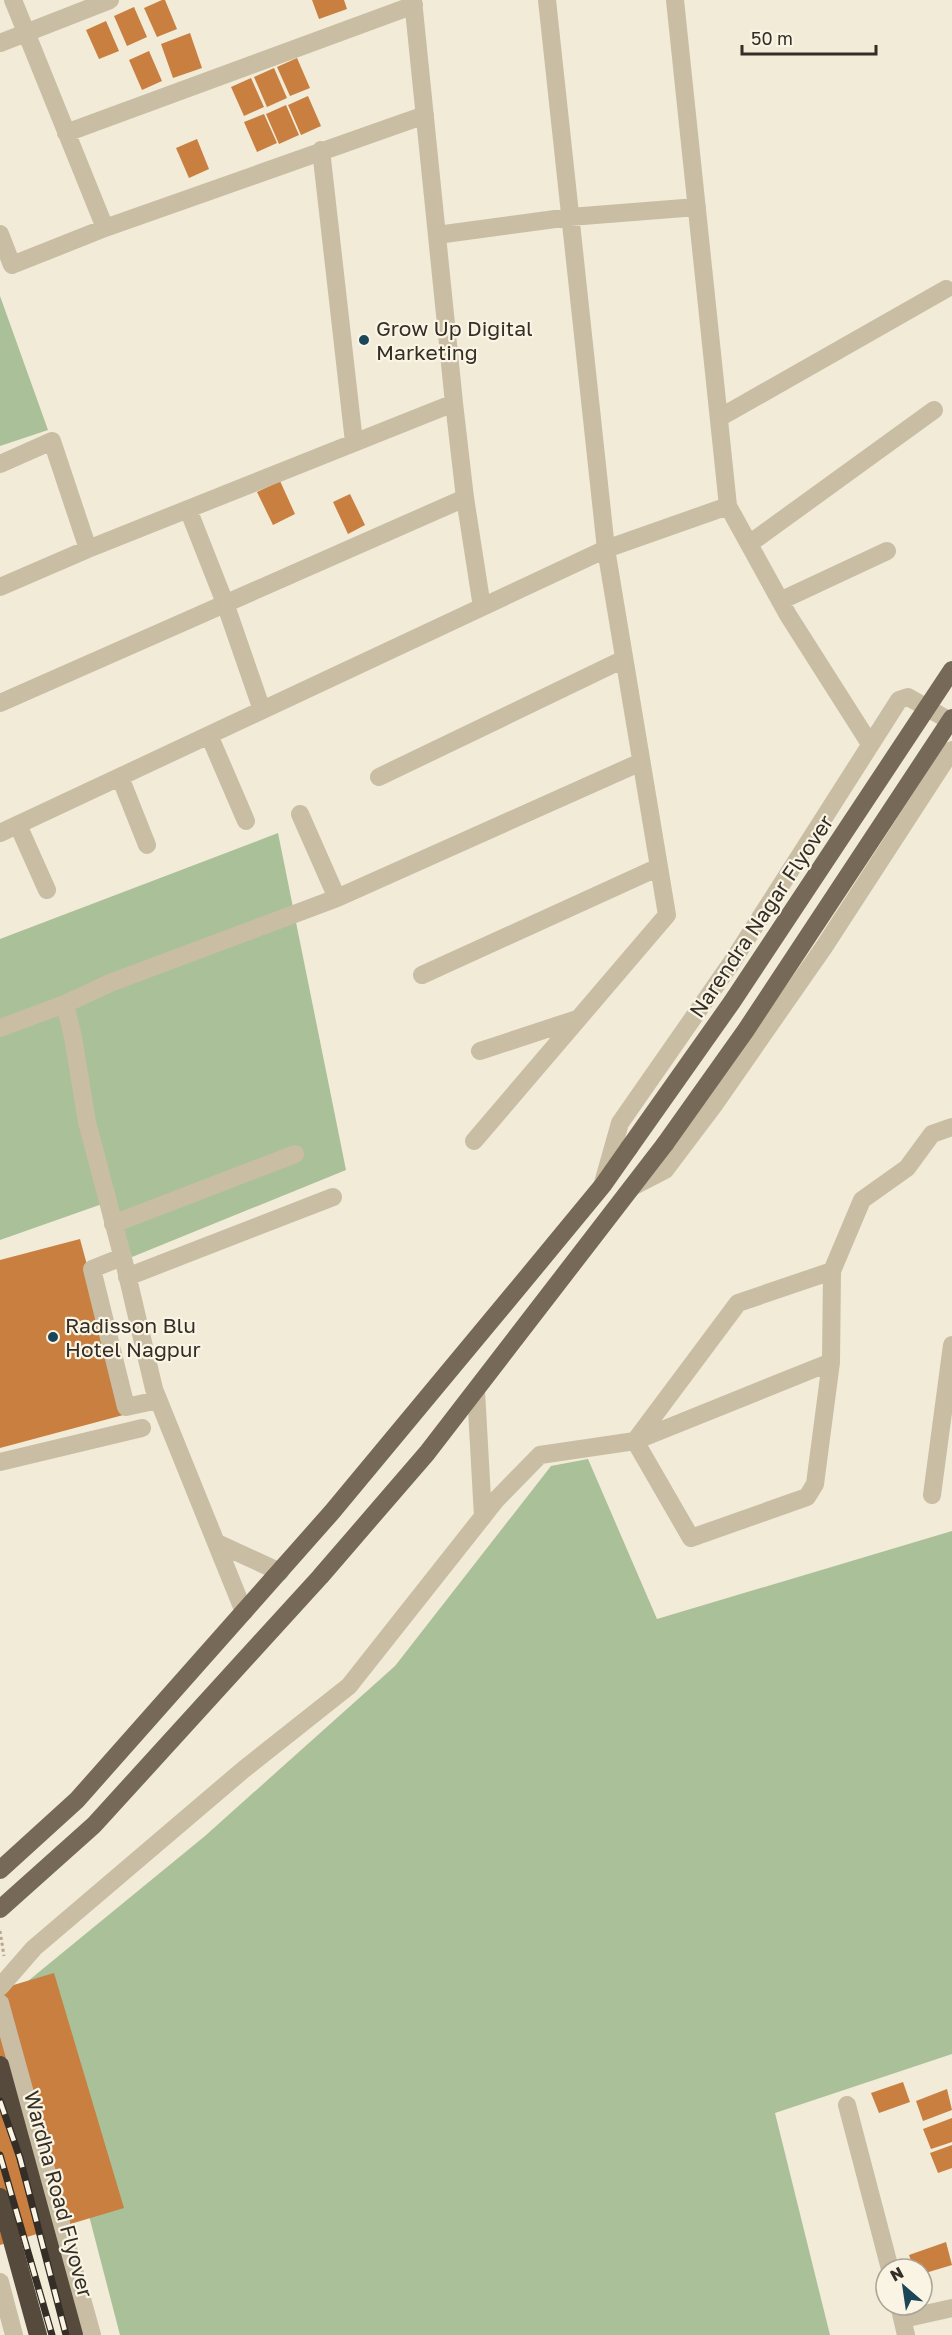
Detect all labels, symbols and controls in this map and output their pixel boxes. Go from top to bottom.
scale bar [742,18,876,56]
text: 50 m [751,27,793,49]
place label: Grow Up Digital Marketing [376,315,533,365]
marker: Grow Up Digital Marketing [357,333,371,347]
street label: Narendra Nagar Flyover [683,810,839,1022]
place label: Radisson Blu Hotel Nagpur [65,1312,201,1362]
marker: Radisson Blu Hotel Nagpur [46,1330,60,1344]
street label: Wardha Road Flyover [19,2088,99,2300]
north arrow [874,2257,934,2317]
text: N [887,2262,907,2286]

